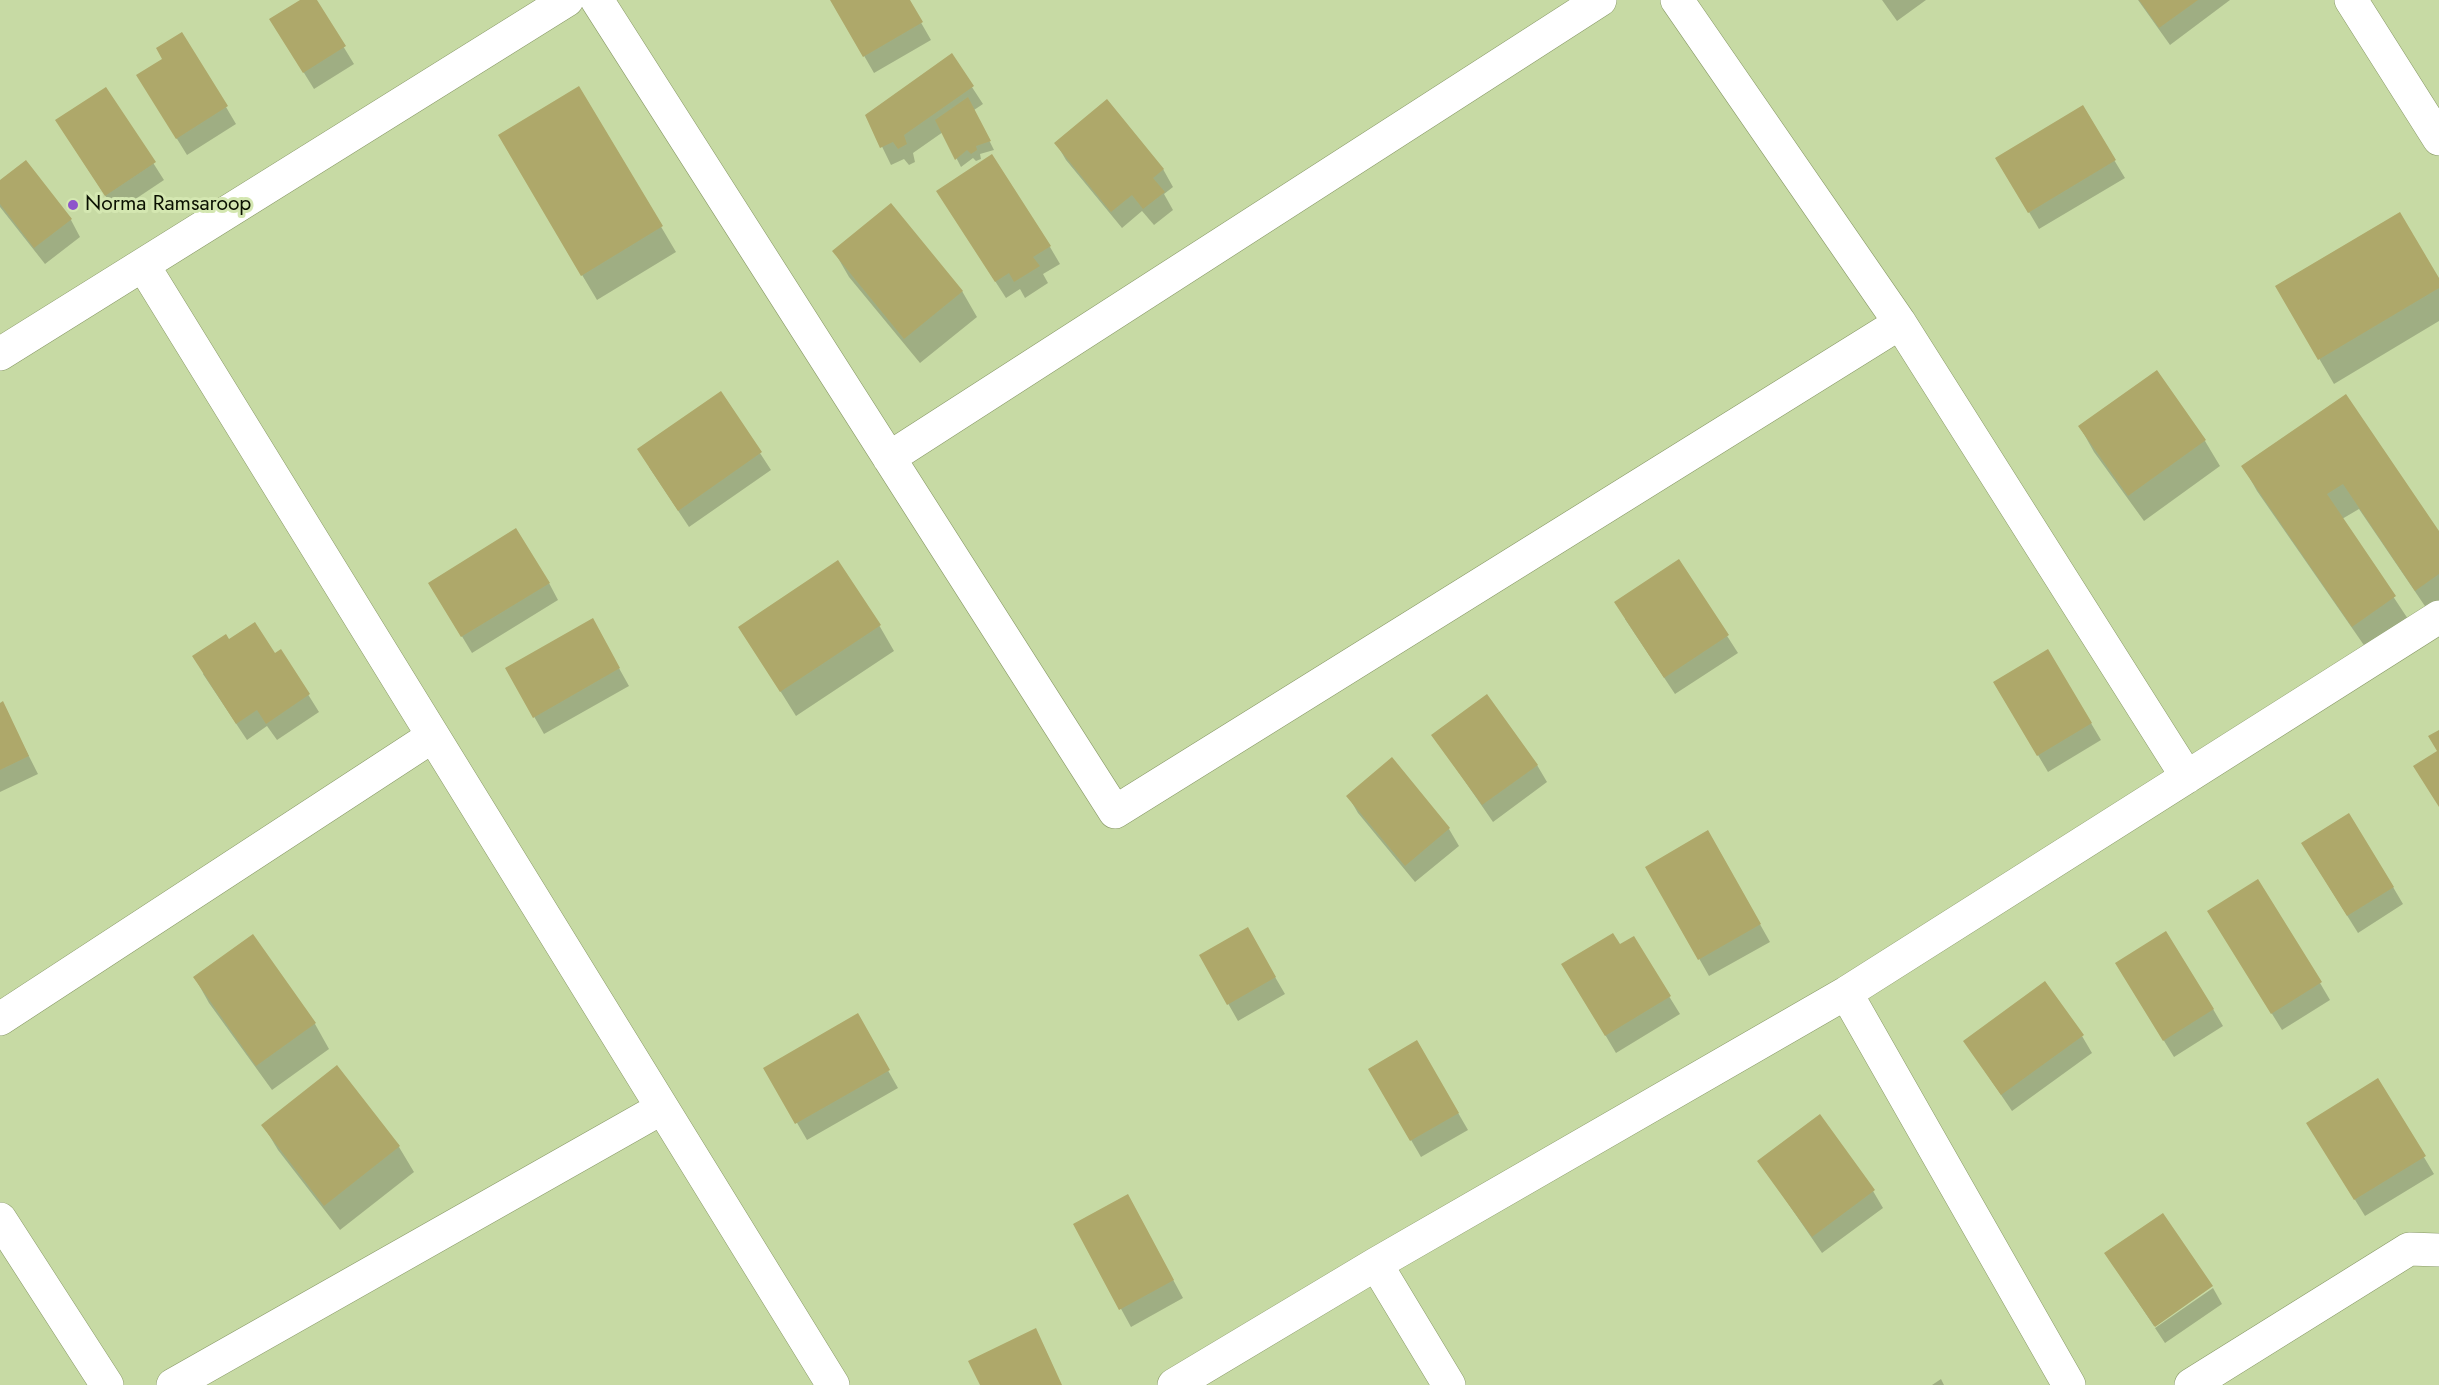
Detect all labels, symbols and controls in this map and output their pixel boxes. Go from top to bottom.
place label: Norma Ramsaroop [85,192,251,218]
marker: Norma Ramsaroop [66,198,80,212]

